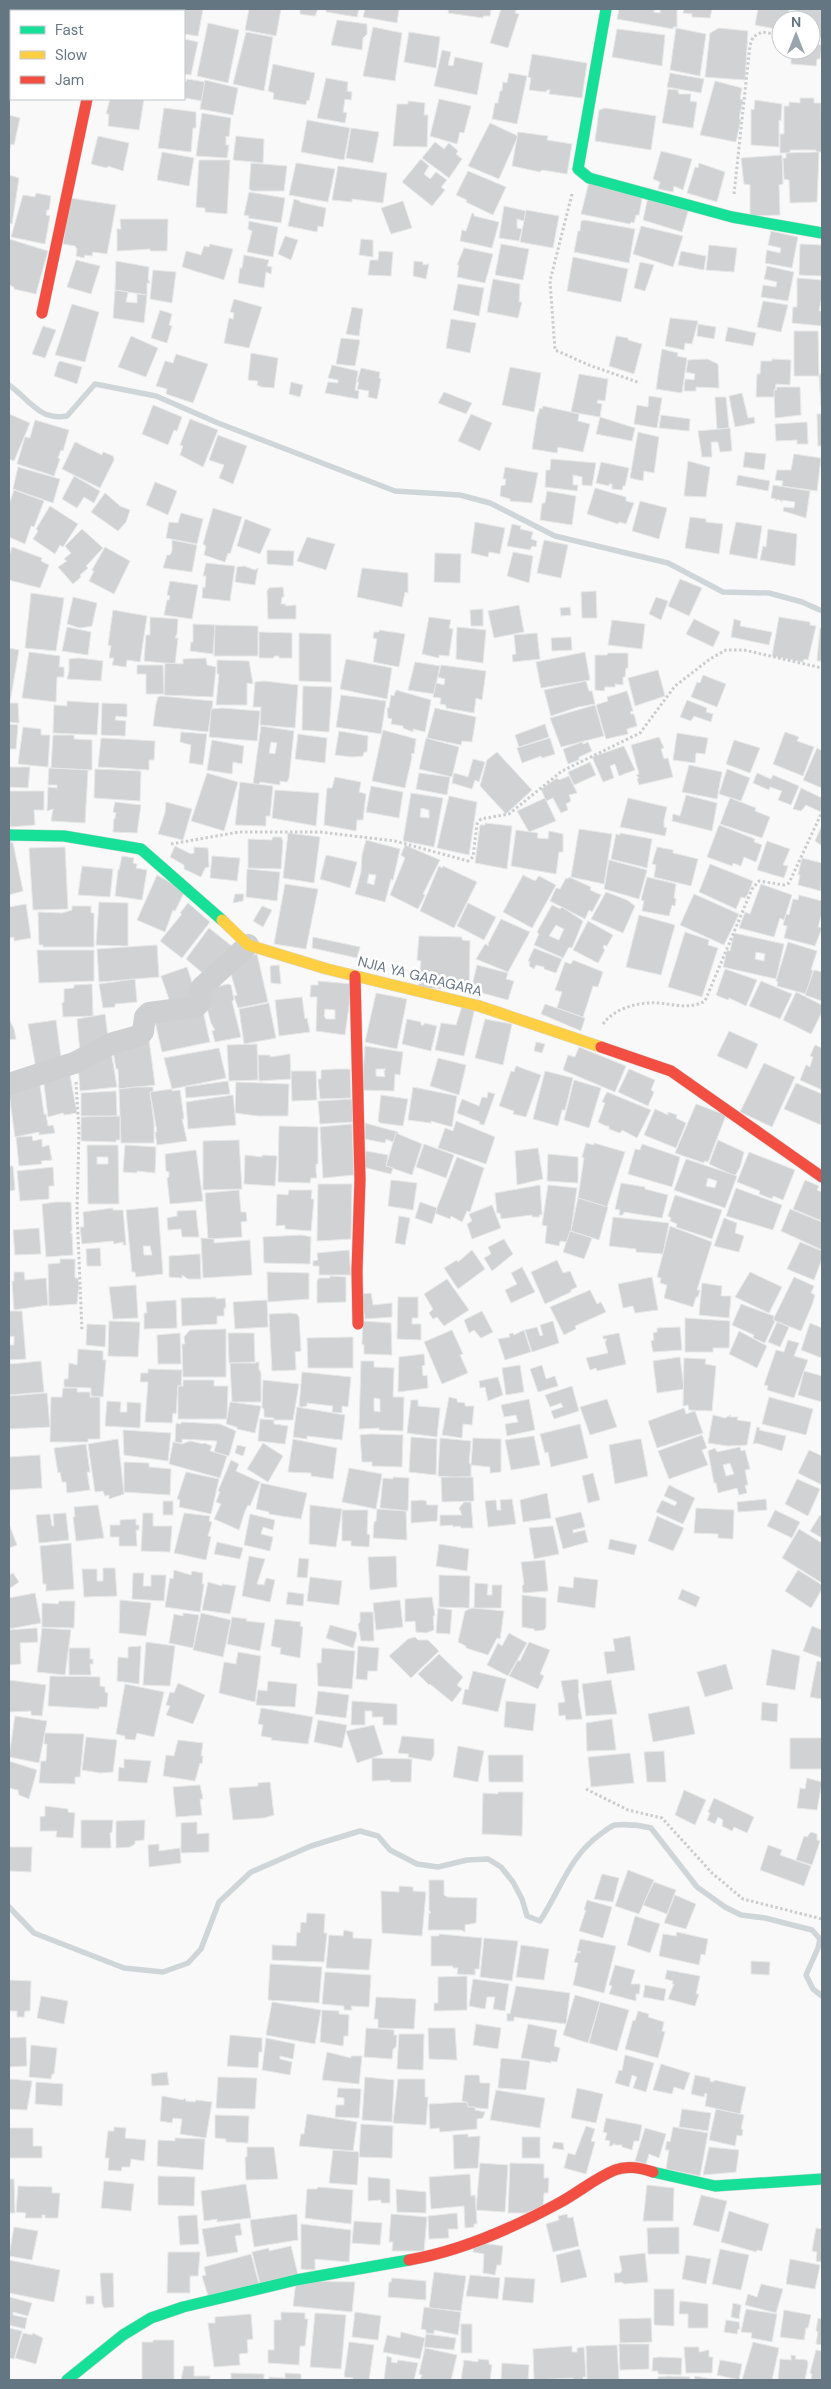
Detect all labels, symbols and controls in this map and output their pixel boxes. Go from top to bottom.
legend [10,10,185,100]
north arrow [771,10,821,60]
text: N [791,13,801,31]
text: Fast [55,20,84,40]
text: Slow [55,45,88,65]
text: Jam [55,70,84,90]
street label: NJIA YA GARAGARA [356,952,484,1000]

